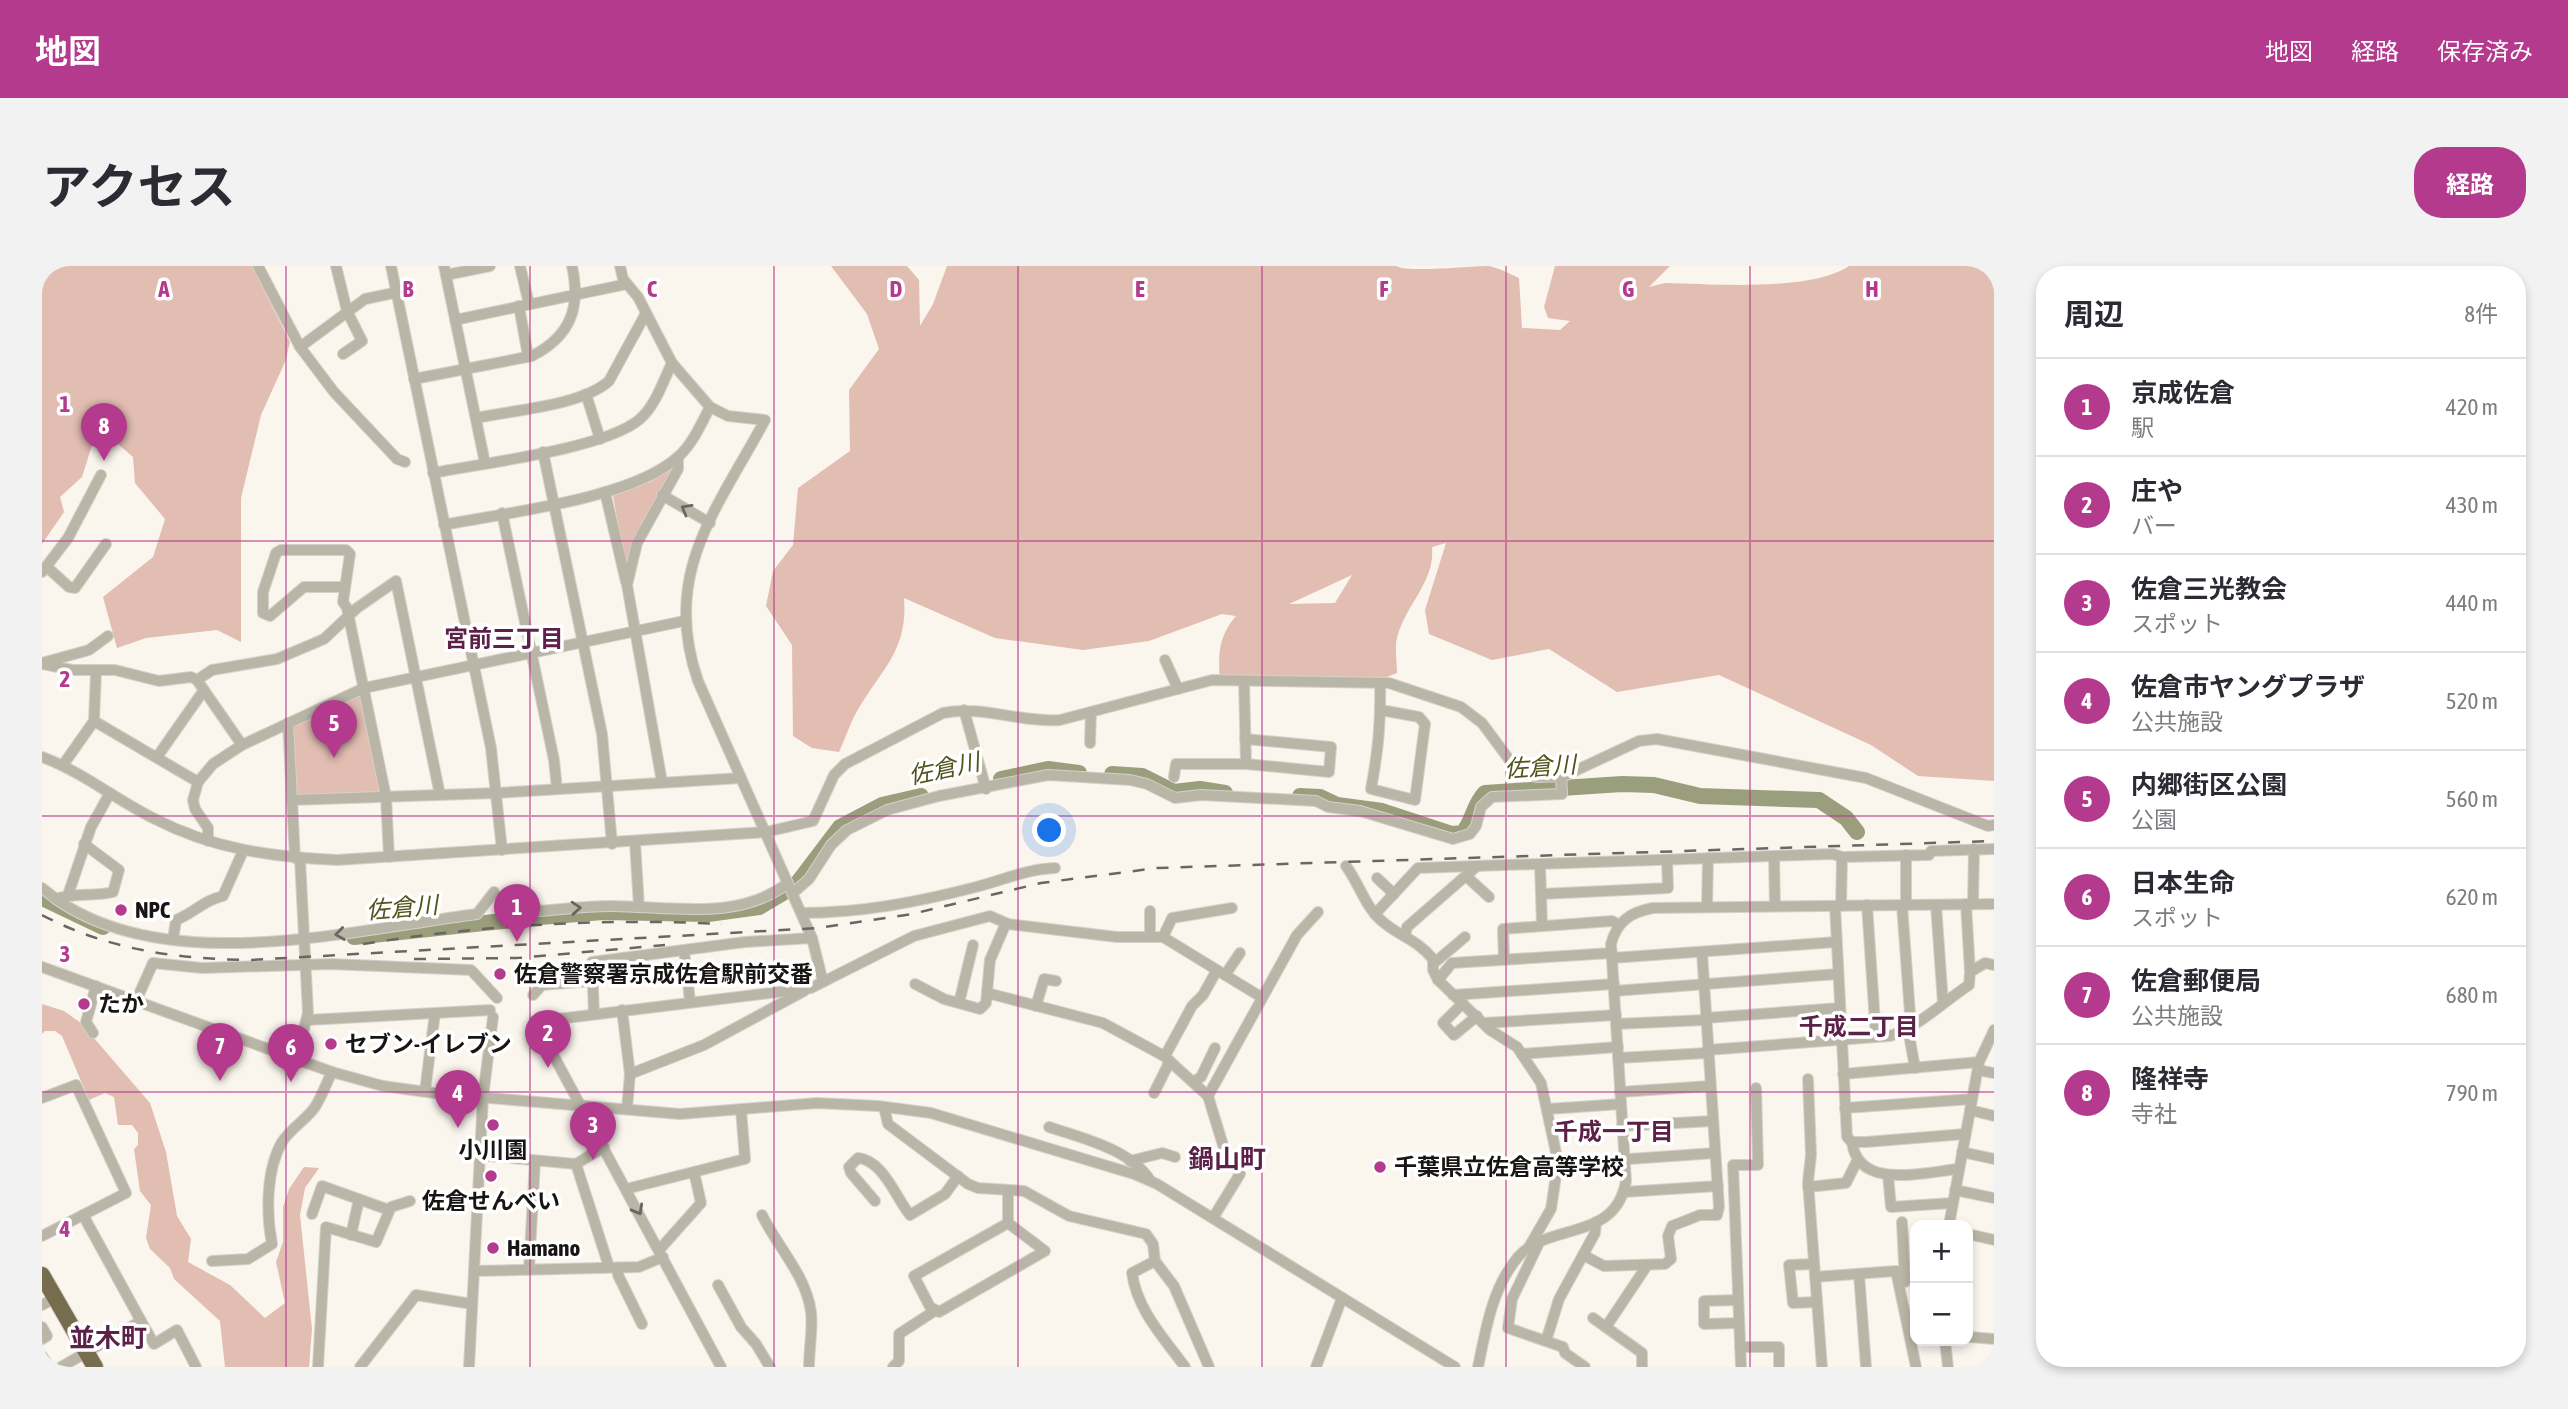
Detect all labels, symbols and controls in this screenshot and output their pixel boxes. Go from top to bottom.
text: 地図 [35,32,101,70]
text: 地図 [2265,38,2313,65]
text: 経路 [2351,38,2399,65]
text: 保存済み [2437,38,2533,65]
button: 経路 [2414,147,2526,218]
text: アクセス [42,158,236,214]
text: A [157,276,170,302]
text: B [403,276,414,302]
text: C [647,276,658,302]
text: D [890,276,903,302]
text: E [1135,276,1145,302]
text: F [1379,276,1389,302]
text: G [1622,276,1634,302]
text: H [1865,276,1879,302]
text: 周辺 [2064,297,2124,331]
text: 8件 [2464,301,2498,327]
text: 京成佐倉 [2131,378,2235,408]
text: 1 [60,391,71,417]
text: 1 [2082,394,2092,420]
text: 420 m [2446,394,2498,420]
pin: 8 [81,403,127,461]
text: 駅 [2131,415,2154,441]
text: 庄や [2131,476,2183,506]
text: 2 [2082,492,2092,518]
text: 430 m [2446,492,2498,518]
one-way arrow [681,504,694,517]
text: バー [2131,513,2177,539]
text: 佐倉三光教会 [2131,574,2287,604]
text: 3 [2082,590,2092,616]
text: 440 m [2446,590,2498,616]
text: スポット [2131,611,2223,637]
district label: 宮前三丁目 [444,625,564,652]
text: 2 [60,666,70,692]
text: 佐倉市ヤングプラザ [2131,672,2365,702]
text: 4 [2082,688,2092,714]
text: 520 m [2446,688,2498,714]
pin: 5 [311,700,357,758]
text: 公共施設 [2131,709,2223,735]
water label: 佐倉川 [906,747,985,789]
water label: 佐倉川 [1503,750,1580,782]
text: 内郷街区公園 [2131,770,2287,800]
text: 5 [2082,786,2092,812]
text: 560 m [2446,786,2498,812]
text: 公園 [2131,807,2177,833]
your location [1032,813,1066,847]
text: 日本生命 [2131,868,2235,898]
pin: 1 [494,884,540,942]
text: 6 [2082,884,2092,910]
text: 620 m [2446,884,2498,910]
water label: 佐倉川 [365,891,442,924]
place label: NPC [135,897,171,923]
one-way arrow [571,901,582,916]
marker: NPC [113,902,129,918]
text: スポット [2131,905,2223,931]
one-way arrow [334,926,346,941]
text: 3 [60,941,70,967]
place label: 佐倉警察署京成佐倉駅前交番 [514,961,813,987]
marker: 佐倉警察署京成佐倉駅前交番 [492,966,508,982]
text: 佐倉郵便局 [2131,966,2261,996]
text: 7 [2082,982,2092,1008]
text: 680 m [2446,982,2498,1008]
place label: たか [98,991,144,1017]
marker: たか [76,996,92,1012]
text: 公共施設 [2131,1003,2223,1029]
pin: 2 [525,1010,571,1068]
district label: 千成二丁目 [1799,1013,1919,1040]
pin: 7 [197,1023,243,1081]
pin: 6 [268,1024,314,1082]
place label: セブン-イレブン [345,1031,512,1057]
marker: セブン-イレブン [323,1036,339,1052]
text: 隆祥寺 [2131,1064,2209,1094]
pin: 4 [435,1070,481,1128]
text: 8 [2082,1080,2092,1106]
text: 790 m [2446,1080,2498,1106]
text: 寺社 [2131,1101,2177,1127]
pin: 3 [570,1102,616,1160]
marker: 小川園 [485,1117,501,1133]
district label: 千成一丁目 [1554,1118,1674,1145]
place label: 小川園 [459,1137,528,1163]
district label: 鍋山町 [1188,1144,1266,1174]
place label: 千葉県立佐倉高等学校 [1394,1154,1624,1180]
marker: 千葉県立佐倉高等学校 [1372,1159,1388,1175]
marker: 佐倉せんべい [483,1168,499,1184]
place label: 佐倉せんべい [422,1188,560,1214]
one-way arrow [630,1203,643,1215]
text: 4 [59,1216,71,1242]
map controls [1910,1220,1973,1346]
button: + [1910,1220,1973,1283]
place label: Hamano [507,1235,580,1261]
marker: Hamano [485,1240,501,1256]
button: − [1910,1283,1973,1346]
district label: 並木町 [69,1323,147,1353]

